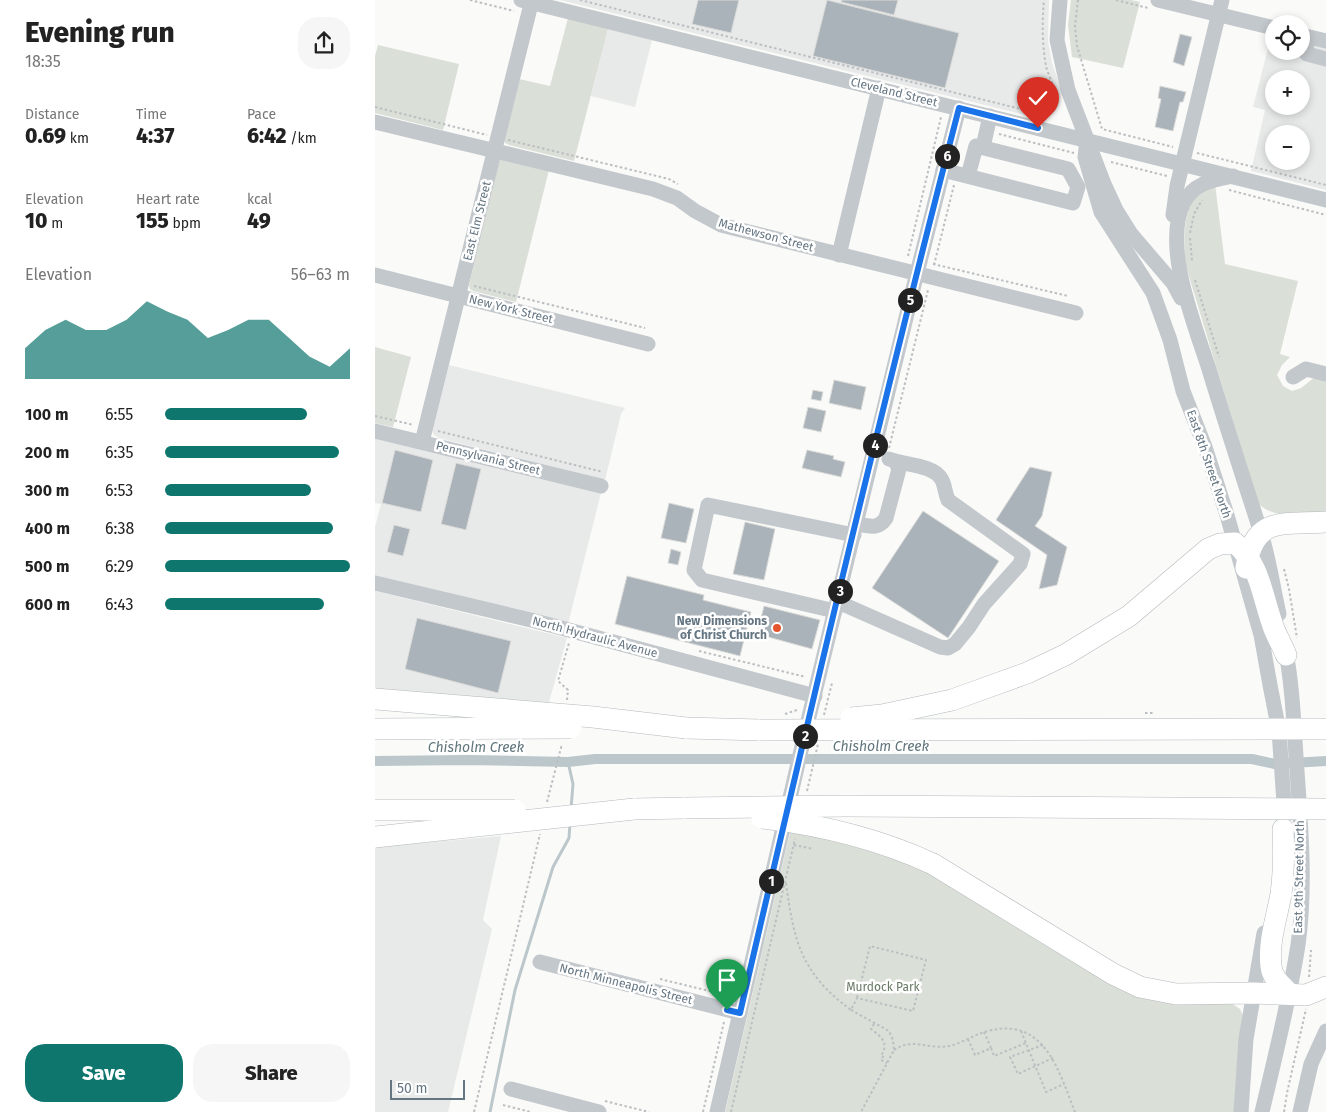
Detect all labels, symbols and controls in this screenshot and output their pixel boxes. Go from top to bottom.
map controls [1265,15,1310,170]
button: locate [1265,15,1310,60]
text: Evening run [25,16,175,49]
button: share [298,17,350,69]
text: 18:35 [25,52,61,71]
button: + [1265,70,1310,115]
street label: Cleveland Street [849,74,939,110]
pin [1017,77,1059,128]
icon: check [1024,84,1052,112]
text: Distance [25,106,79,123]
text: Time [136,106,167,123]
text: Pace [247,106,276,123]
text: 0.69 [25,123,66,149]
text: 4:37 [136,123,174,149]
text: 6:42 [247,123,287,149]
button: − [1265,125,1310,170]
text: km [66,130,89,147]
text: /km [287,130,317,147]
pin: 6 [935,144,959,168]
text: 6 [944,148,951,165]
street label: East Elm Street [460,179,494,262]
text: Elevation [25,191,84,208]
text: Heart rate [136,191,200,208]
text: kcal [247,191,272,208]
text: 10 [25,208,47,234]
text: 155 [136,208,169,234]
text: 49 [247,208,271,234]
text: m [47,215,63,232]
text: bpm [169,215,201,232]
street label: Mathewson Street [717,216,816,255]
text: Elevation [25,265,92,284]
text: 56–63 m [291,265,350,284]
pin: 5 [897,288,923,312]
street label: New York Street [468,292,555,326]
text: 5 [907,292,914,309]
text: 100 m [25,405,68,424]
text: 6:55 [105,405,133,424]
street label: East 8th Street North [1184,408,1234,520]
pin: 4 [863,432,887,458]
text: 4 [872,437,879,454]
street label: Pennsylvania Street [434,438,542,478]
text: 200 m [25,443,69,462]
text: 6:35 [105,443,134,462]
text: 300 m [25,481,69,500]
text: 6:53 [105,481,133,500]
text: 400 m [25,519,70,538]
text: 6:38 [105,519,134,538]
text: 500 m [25,557,70,576]
text: 6:29 [105,557,134,576]
pin: 3 [827,578,853,604]
text: 3 [837,583,844,600]
text: 600 m [25,595,70,614]
text: 6:43 [105,595,134,614]
street label: North Hydraulic Avenue [531,614,659,660]
place label: New Dimensions of Christ Church [677,614,767,642]
marker: New Dimensions of Christ Church [771,622,783,634]
pin: 2 [793,724,817,748]
text: 2 [802,728,809,745]
water label: Chisholm Creek [833,738,930,755]
water label: Chisholm Creek [428,739,525,756]
street label: East 9th Street North [1291,820,1307,934]
pin: 1 [759,868,783,894]
text: 1 [768,873,775,890]
pin [706,959,748,1010]
street label: North Minneapolis Street [558,961,695,1007]
icon: arrive [713,966,741,994]
park label: Murdock Park [846,980,921,994]
button: Save [25,1044,183,1102]
button: Share [193,1044,350,1102]
scale bar [390,1077,465,1100]
text: 50 m [397,1080,428,1097]

